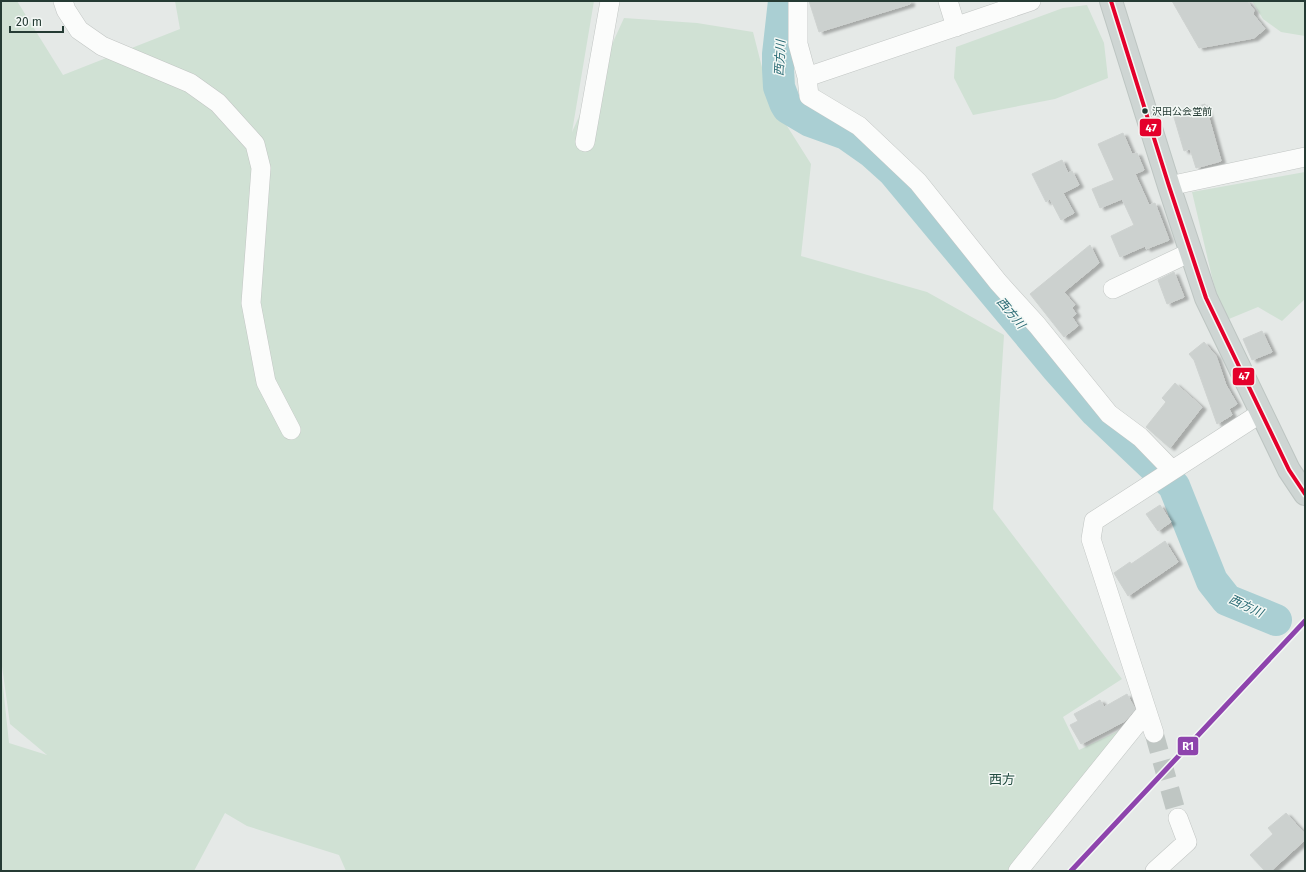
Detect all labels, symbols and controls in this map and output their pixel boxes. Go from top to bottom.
scale bar [10,8,63,34]
text: 20 m [16,15,42,29]
water label: 西方川 [772,38,788,76]
marker: 沢田公会堂前 [1140,106,1150,116]
place label: 沢田公会堂前 [1152,106,1212,118]
line badge: 47 [1139,118,1162,137]
text: 47 [1145,122,1157,135]
water label: 西方川 [994,295,1029,333]
line badge: 47 [1232,367,1255,386]
text: 47 [1238,370,1250,383]
water label: 西方川 [1227,592,1267,621]
line badge: R1 [1177,736,1199,756]
text: R1 [1182,740,1194,753]
district label: 西方 [989,772,1015,787]

